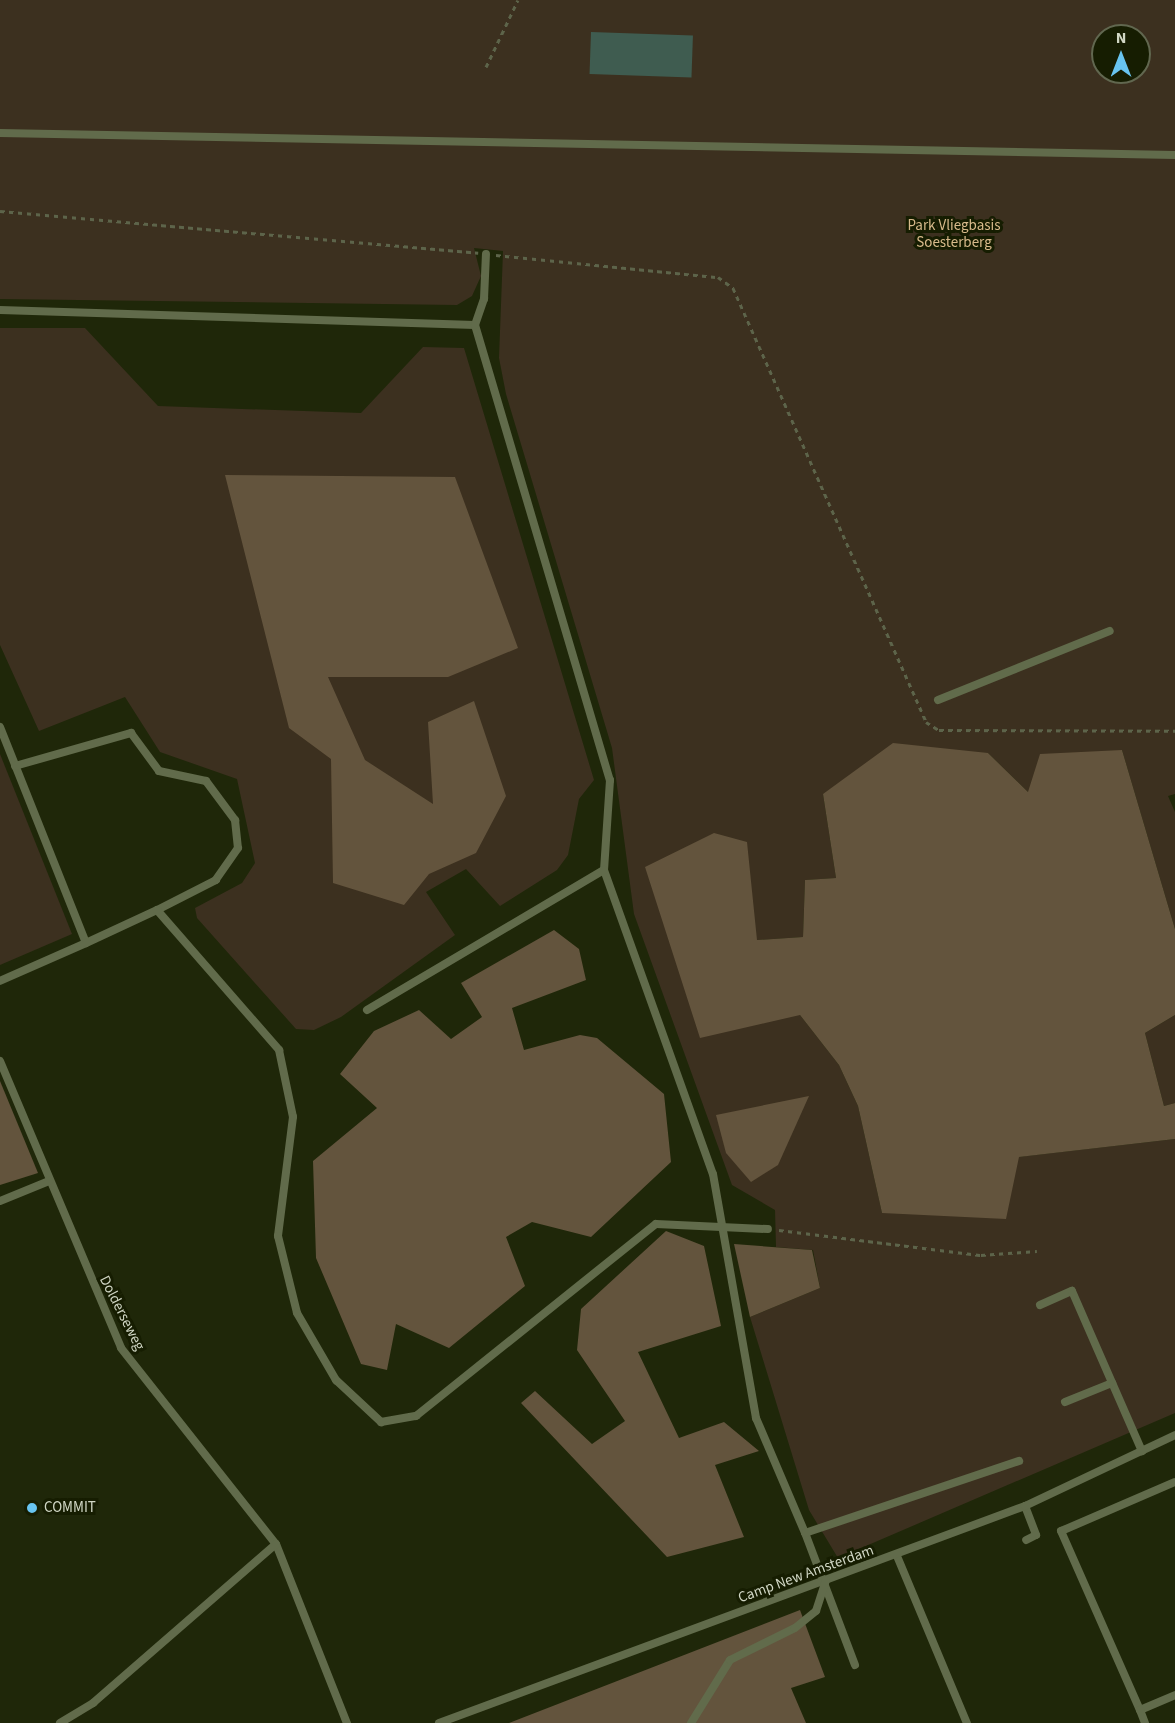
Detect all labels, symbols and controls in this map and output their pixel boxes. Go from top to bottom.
north arrow [1091,24,1151,84]
text: N [1116,27,1126,49]
park label: Park Vliegbasis Soesterberg [907,216,1001,251]
street label: Dolderseweg [95,1273,149,1353]
place label: COMMIT [44,1499,96,1517]
marker: COMMIT [25,1501,39,1515]
street label: Camp New Amsterdam [736,1541,876,1607]

